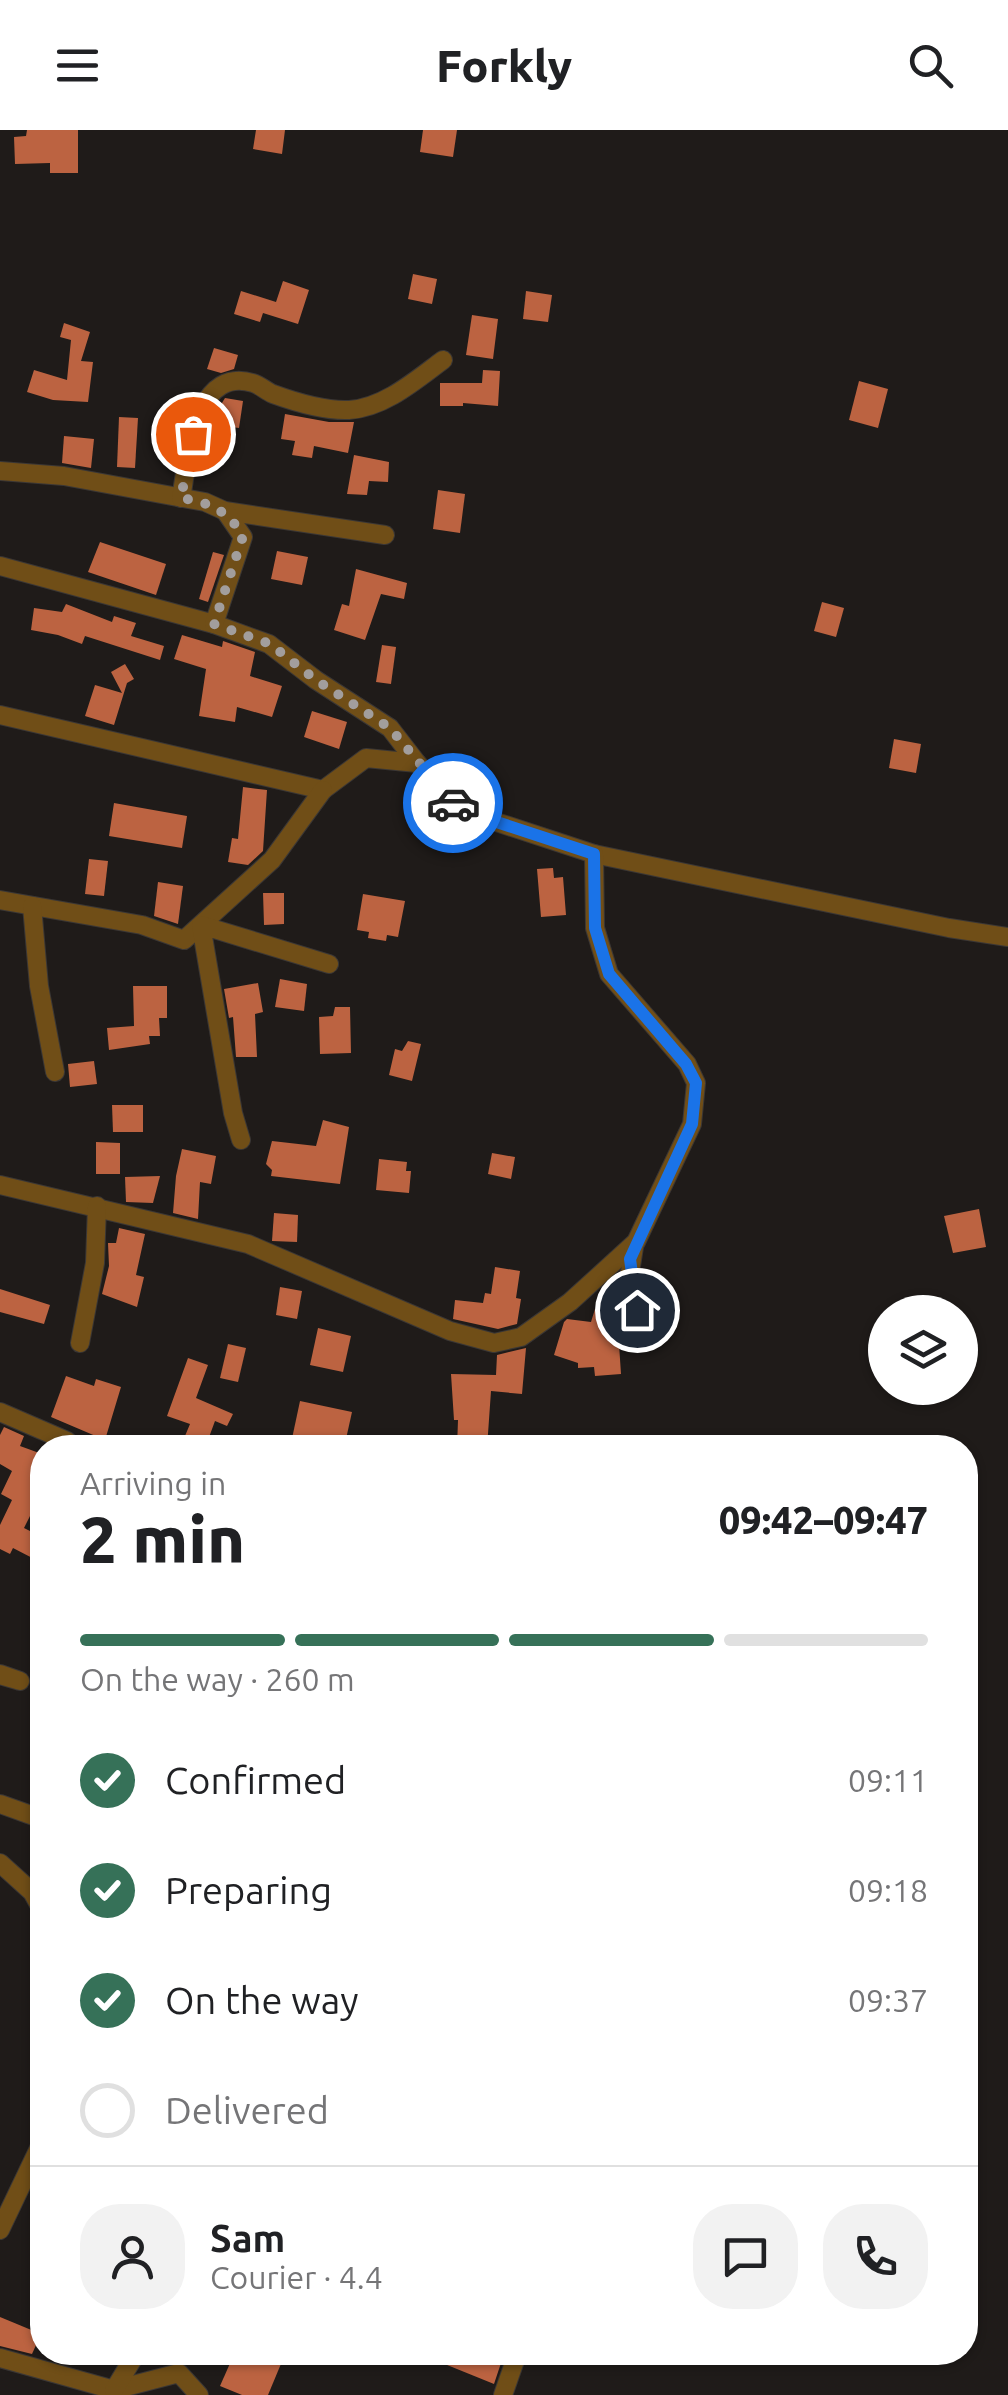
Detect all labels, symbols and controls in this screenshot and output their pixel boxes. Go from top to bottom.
icon: menu [50,38,105,93]
icon: search [903,38,958,93]
text: Forkly [436,40,572,91]
pin [151,392,236,477]
icon: bag [166,407,221,462]
courier [403,753,503,853]
icon: car [426,776,481,831]
pin [595,1268,680,1353]
icon: home [610,1283,665,1338]
map controls [868,1295,978,1405]
button: layers [868,1295,978,1405]
text: Arriving in [80,1465,226,1501]
text: 09:42–09:47 [719,1499,928,1541]
text: 2 min [80,1502,245,1575]
text: On the way · 260 m [80,1661,355,1697]
icon: check [80,1753,135,1808]
text: Confirmed [165,1759,346,1801]
text: 09:11 [848,1762,928,1798]
icon: check [80,1863,135,1918]
text: Preparing [165,1869,332,1911]
text: 09:18 [848,1872,928,1908]
icon: check [80,1973,135,2028]
text: On the way [165,1979,358,2021]
text: 09:37 [848,1982,928,2018]
text: Delivered [165,2089,329,2131]
button: person [80,2204,185,2309]
button: chat [693,2204,798,2309]
button: phone [823,2204,928,2309]
text: Sam [210,2217,285,2259]
text: Courier · 4.4 [210,2259,383,2295]

